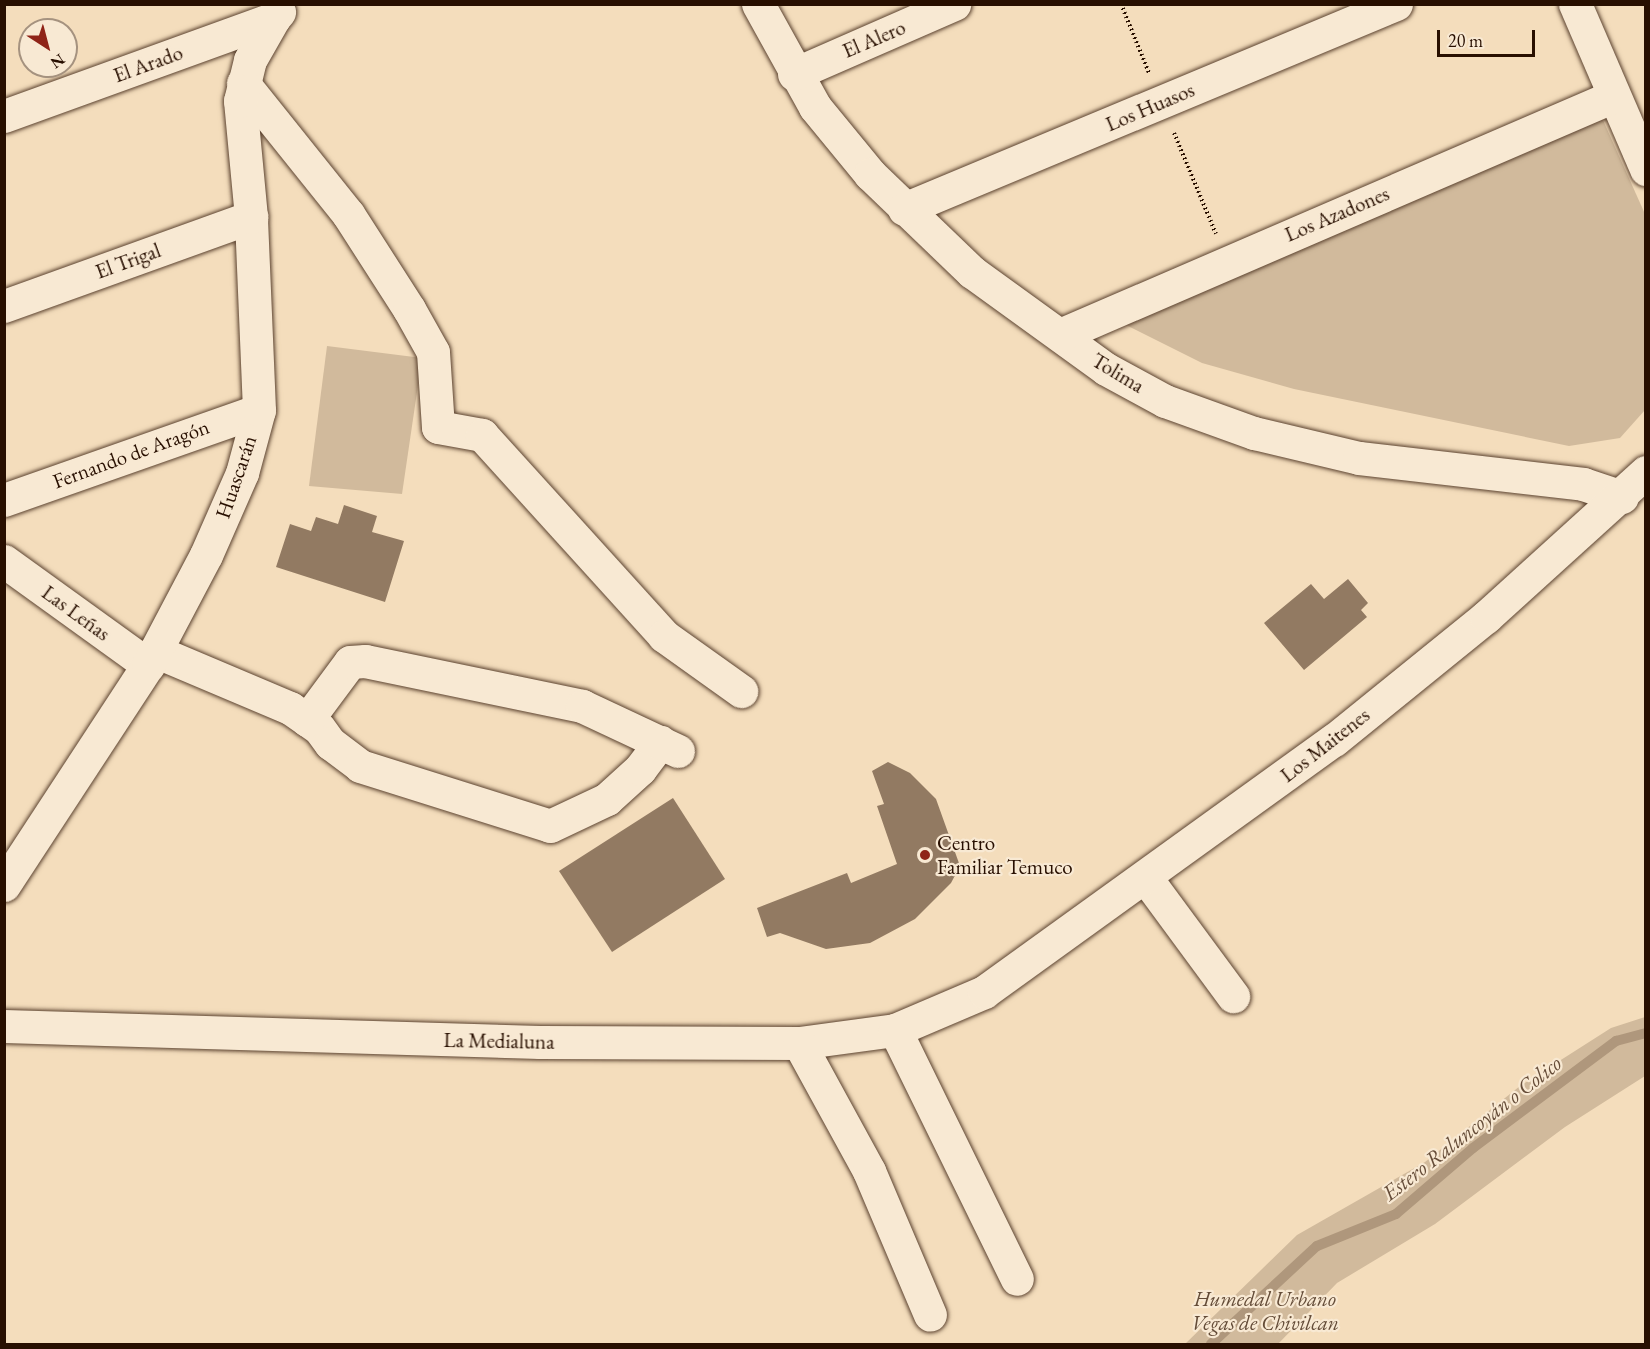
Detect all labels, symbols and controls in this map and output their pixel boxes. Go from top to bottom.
street label: El Alero [839,14,909,64]
north arrow [18,18,78,78]
scale bar [1440,18,1538,56]
text: 20 m [1448,29,1483,52]
street label: El Arado [110,40,186,88]
text: N [46,49,69,74]
street label: Los Huasos [1102,77,1198,137]
street label: Los Azadones [1281,181,1393,247]
street label: El Trigal [92,238,164,284]
street label: Tolima [1087,348,1149,398]
street label: Fernando de Aragón [49,414,213,494]
street label: Huascarán [210,432,262,522]
street label: Las Leñas [37,580,115,646]
street label: Los Maitenes [1275,702,1375,788]
place label: Centro Familiar Temuco [937,830,1073,880]
marker: Centro Familiar Temuco [918,848,932,862]
street label: La Medialuna [443,1027,555,1055]
water label: Estero Raluncoyán o Colico [1377,1050,1567,1206]
park label: Humedal Urbano Vegas de Chivilcan [1191,1286,1339,1336]

